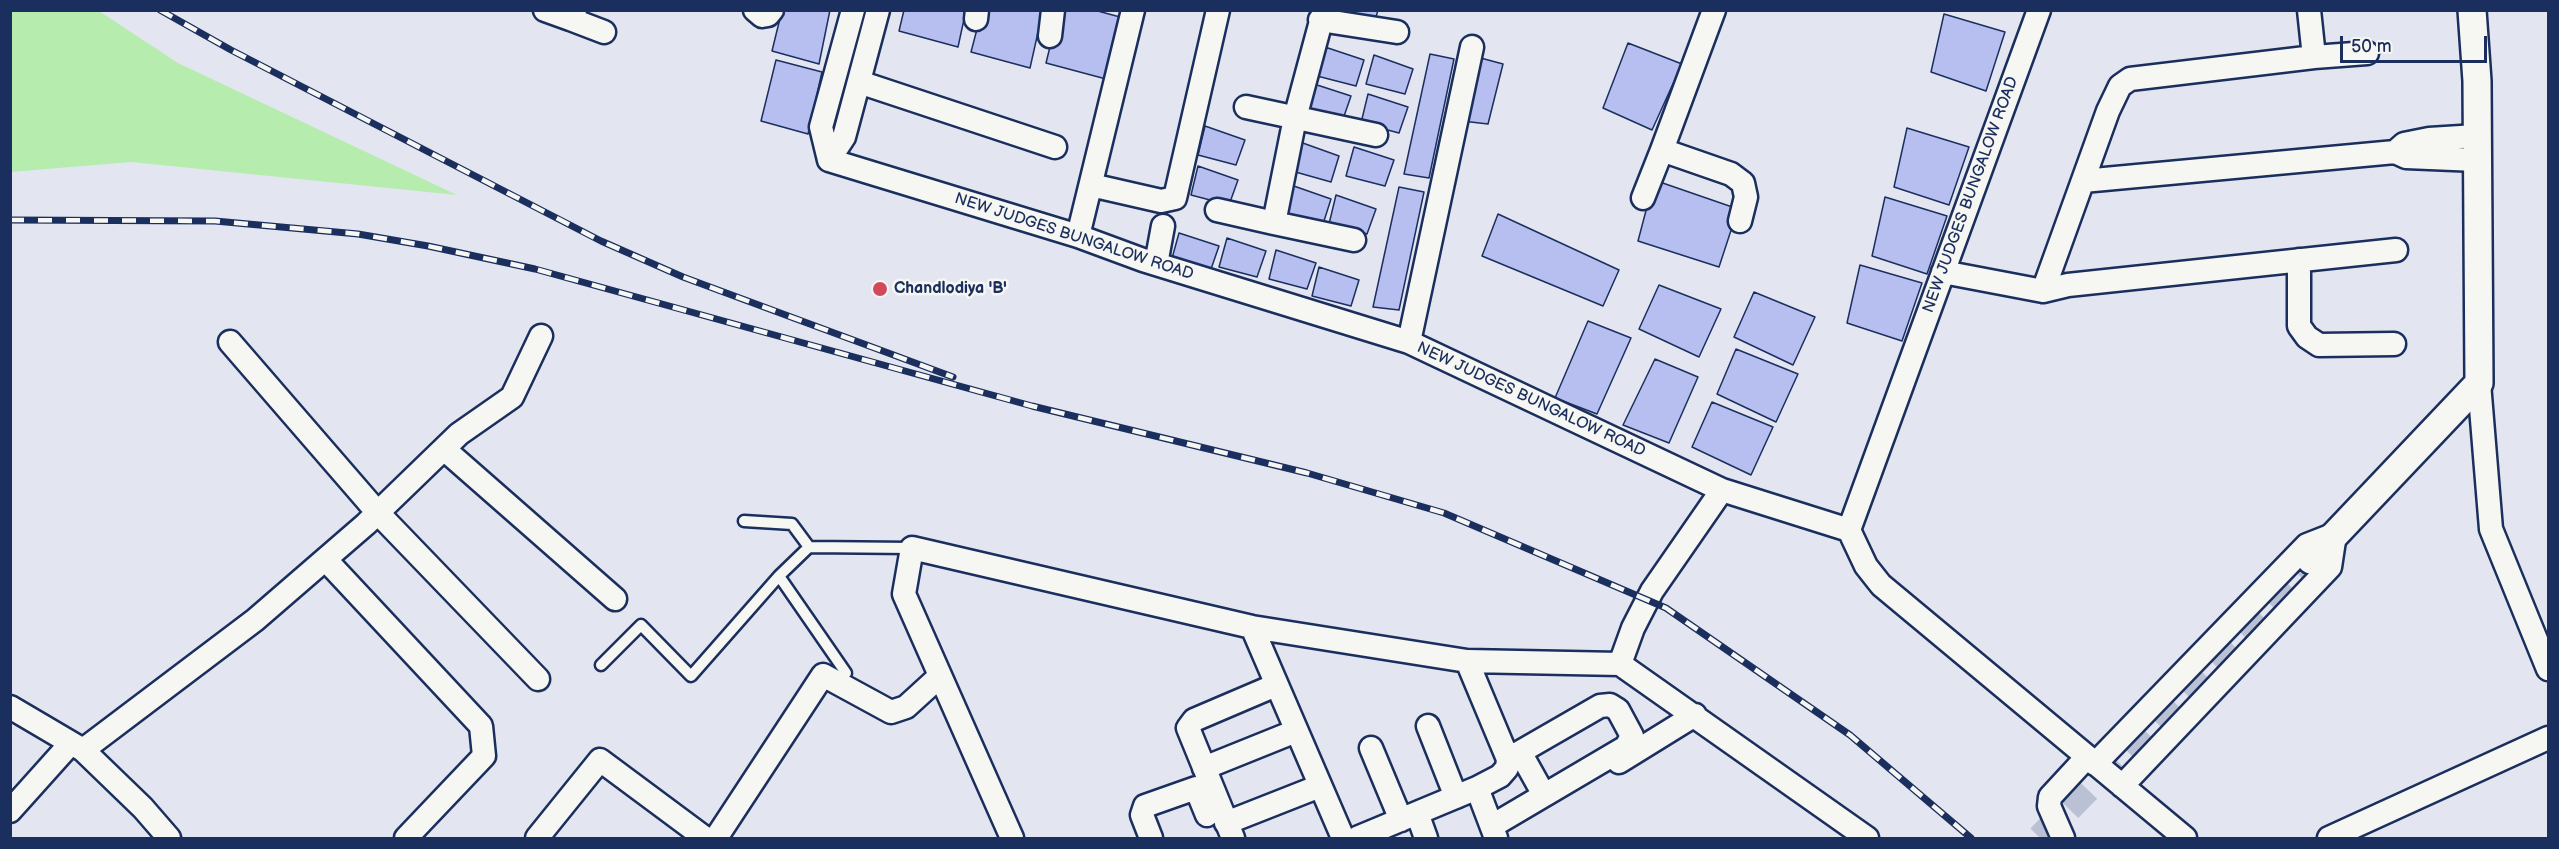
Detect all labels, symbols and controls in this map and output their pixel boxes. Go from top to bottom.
scale bar [2343,24,2490,62]
text: 50 m [2351,36,2392,57]
street label: NEW JUDGES BUNGALOW ROAD [1919,74,2023,316]
street label: NEW JUDGES BUNGALOW ROAD [952,189,1196,285]
place label: Chandlodiya 'B' [894,279,1007,299]
marker: Chandlodiya 'B' [871,280,889,298]
street label: NEW JUDGES BUNGALOW ROAD [1414,338,1648,462]

